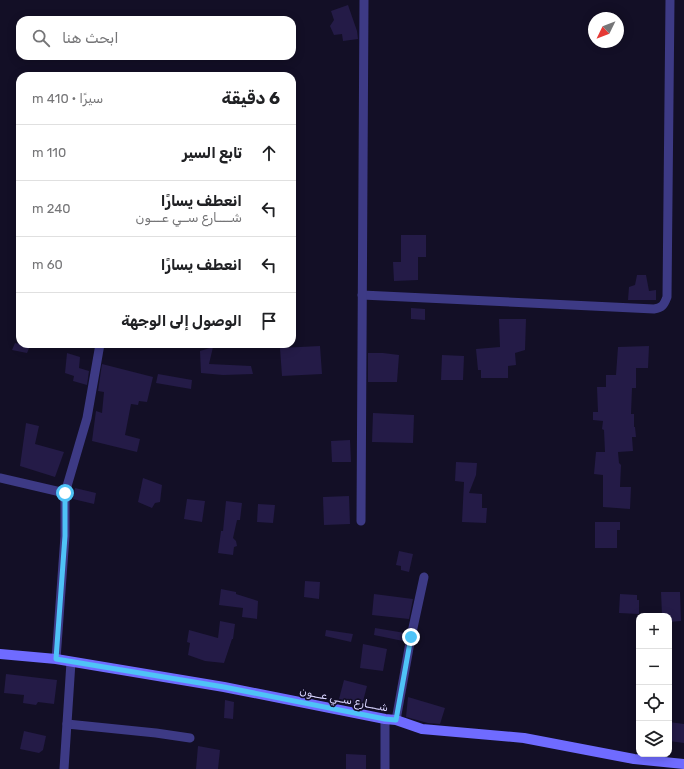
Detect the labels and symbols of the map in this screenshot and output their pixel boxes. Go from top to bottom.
north arrow [588,12,624,48]
route start [56,484,74,502]
route end [402,628,420,646]
street label: شــــارع ســي عـــون [298,685,389,716]

